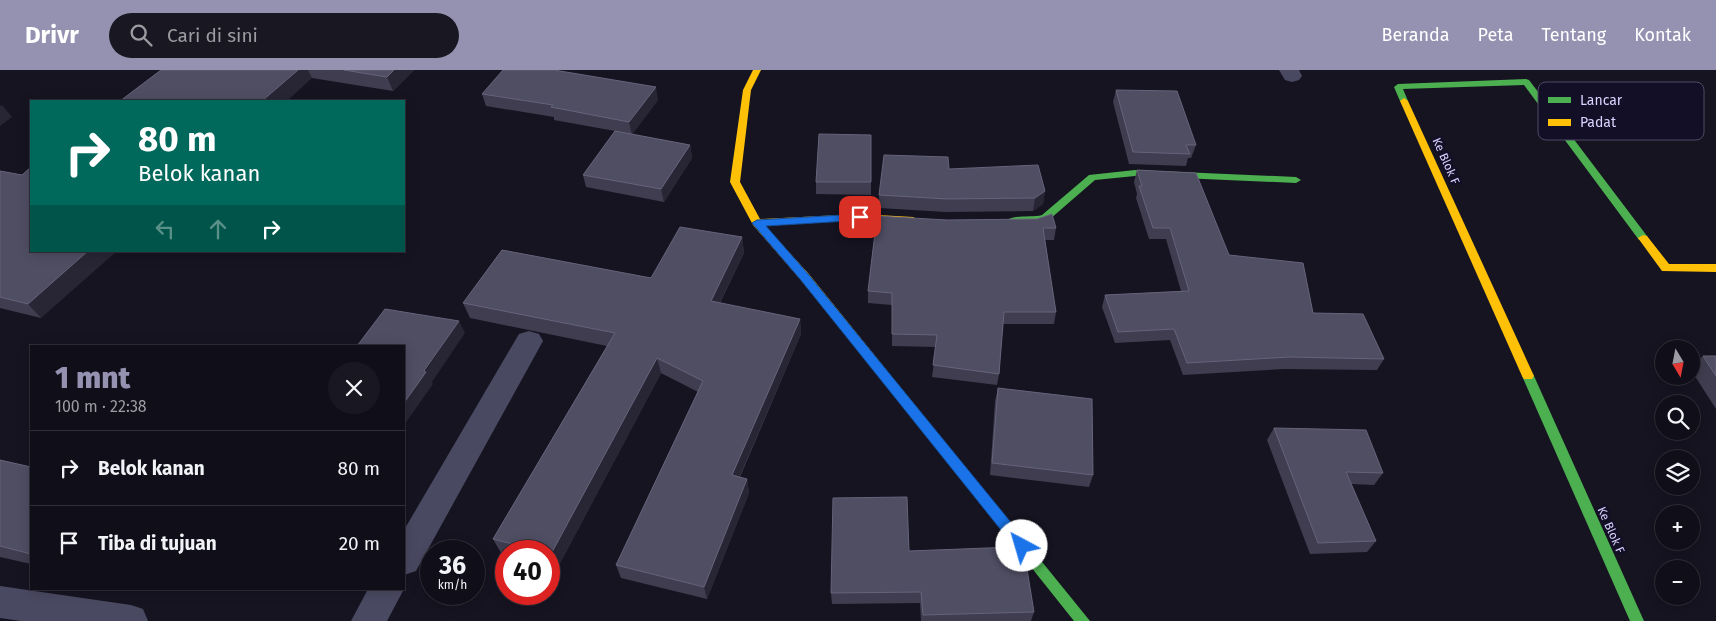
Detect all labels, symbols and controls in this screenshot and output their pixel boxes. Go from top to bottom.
search box [109,13,459,58]
text: Drivr [25,21,79,49]
icon: search [127,21,155,49]
text: Cari di sini [167,24,258,47]
text: Beranda [1382,24,1450,46]
text: Peta [1478,24,1513,46]
text: Tentang [1541,24,1606,46]
text: Kontak [1634,24,1691,46]
legend [1538,82,1704,140]
text: Lancar [1580,92,1623,109]
text: Padat [1580,114,1617,131]
text: 80 m [138,118,217,160]
icon: right [55,120,120,185]
street label: Ke Blok F [1430,135,1463,187]
text: Belok kanan [138,160,260,187]
pin [839,196,881,238]
icon: arrive [846,203,874,231]
icon: left [151,215,179,243]
icon: ahead [204,215,232,243]
icon: right [257,215,285,243]
north arrow [1655,340,1700,385]
map controls [1655,340,1700,605]
text: 1 mnt [55,360,130,396]
button: close [328,362,380,414]
button: search [1655,395,1700,440]
text: 100 m · 22:38 [55,397,147,416]
button: layers [1655,450,1700,495]
icon: right [55,454,83,482]
text: Belok kanan [98,457,205,480]
text: 80 m [338,457,380,480]
street label: Ke Blok F [1595,504,1628,556]
button: + [1655,505,1700,550]
position arrow [995,519,1047,571]
icon: arrive [55,529,83,557]
text: Tiba di tujuan [98,532,217,555]
text: 20 m [339,532,380,555]
speed limit sign: 40 [495,540,560,605]
text: 36 [439,551,466,581]
button: − [1655,560,1700,605]
text: km/h [438,578,467,592]

